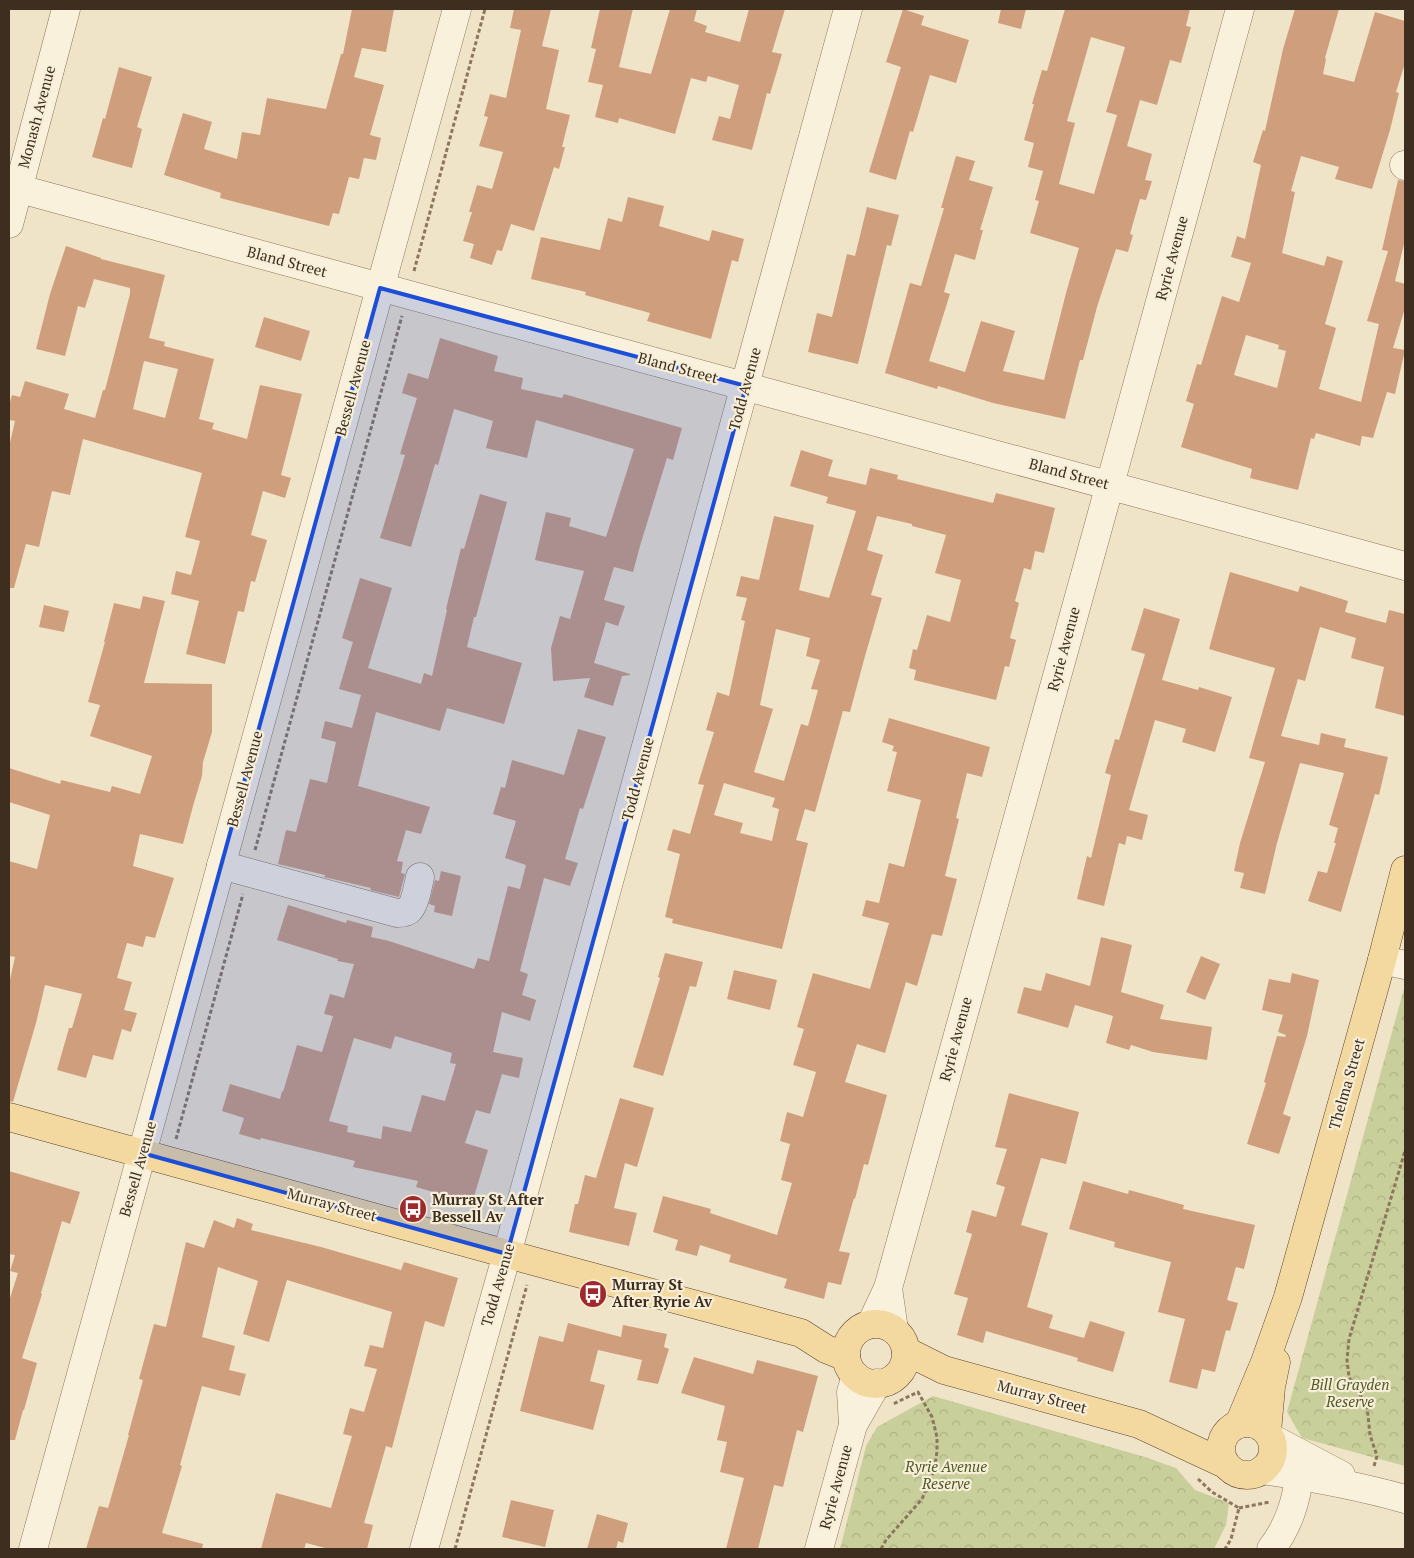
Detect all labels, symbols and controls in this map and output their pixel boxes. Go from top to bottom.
street label: Monash Avenue [13,63,59,170]
street label: Ryrie Avenue [1150,213,1192,302]
street label: Bland Street [245,241,330,281]
street label: Bessell Avenue [330,337,374,438]
street label: Todd Avenue [723,345,765,433]
street label: Bland Street [636,347,721,387]
street label: Bland Street [1027,453,1112,493]
street label: Ryrie Avenue [1042,604,1084,693]
street label: Bessell Avenue [222,728,266,829]
street label: Todd Avenue [616,735,658,823]
street label: Ryrie Avenue [934,994,976,1083]
street label: Thelma Street [1323,1035,1369,1132]
street label: Bessell Avenue [114,1118,160,1219]
street label: Murray Street [285,1182,380,1226]
place label: Murray St After Bessell Av [432,1189,544,1226]
bus stop icon: Murray St After Bessell Av [398,1194,428,1224]
street label: Todd Avenue [476,1241,518,1329]
place label: Murray St After Ryrie Av [612,1274,713,1311]
bus stop icon: Murray St After Ryrie Av [578,1279,608,1309]
street label: Murray Street [995,1374,1090,1418]
park label: Bill Grayden Reserve [1310,1374,1389,1411]
street label: Ryrie Avenue [814,1442,856,1531]
park label: Ryrie Avenue Reserve [904,1456,987,1493]

